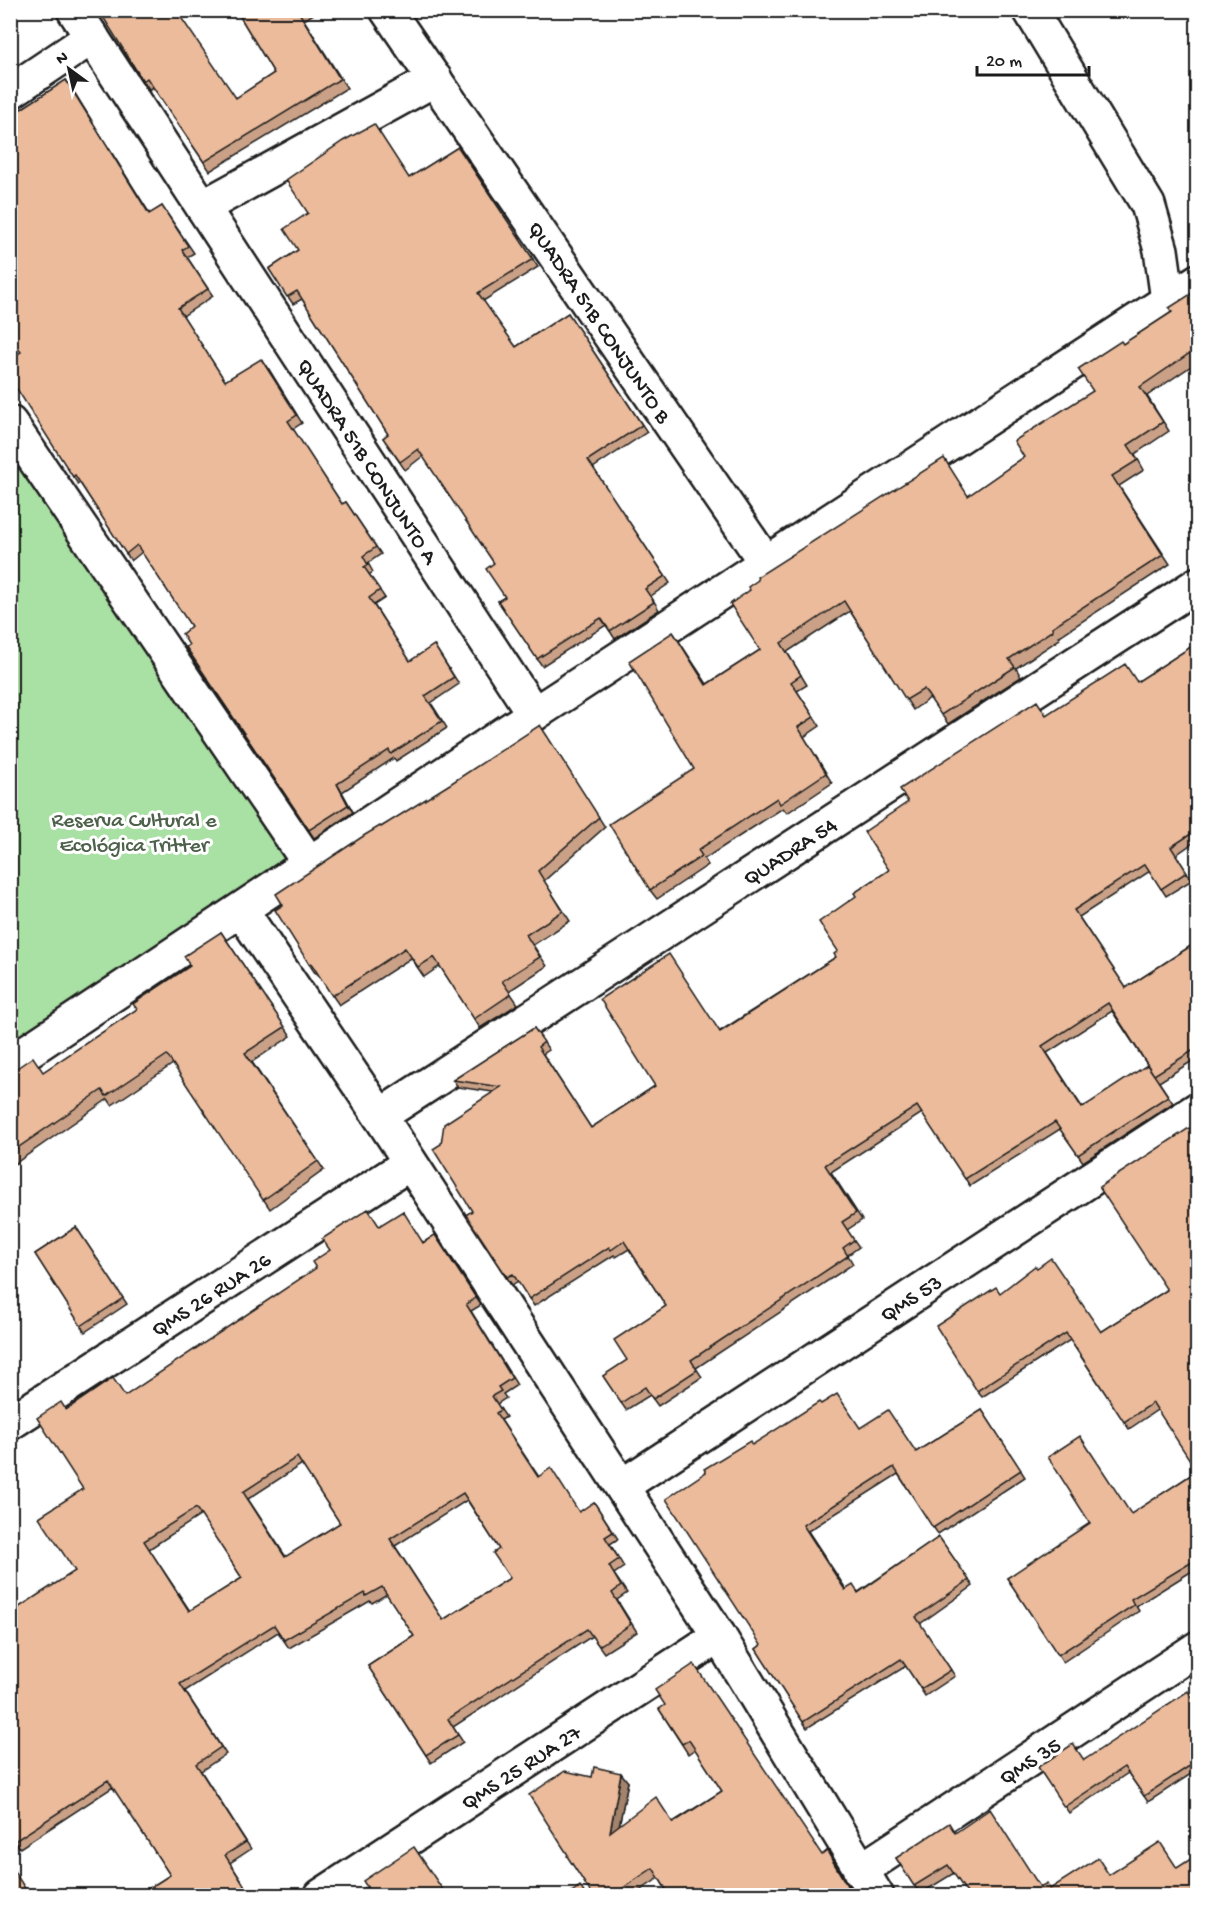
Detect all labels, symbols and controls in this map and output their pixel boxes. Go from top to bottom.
north arrow [39,39,99,99]
scale bar [977,39,1090,77]
text: N [53,48,73,70]
text: 20 m [986,52,1022,73]
street label: QUADRA 51B CONJUNTO B [520,217,675,430]
street label: QUADRA 51B CONJUNTO A [290,355,442,571]
park label: Reserva Cultural e Ecológica Tritter [51,809,217,860]
street label: QUADRA 54 [739,813,843,893]
street label: QMS 26 RUA 26 [148,1248,277,1345]
street label: QMS 53 [876,1271,948,1330]
street label: QMS 25 RUA 27 [457,1721,587,1818]
street label: QMS 35 [995,1734,1067,1793]

